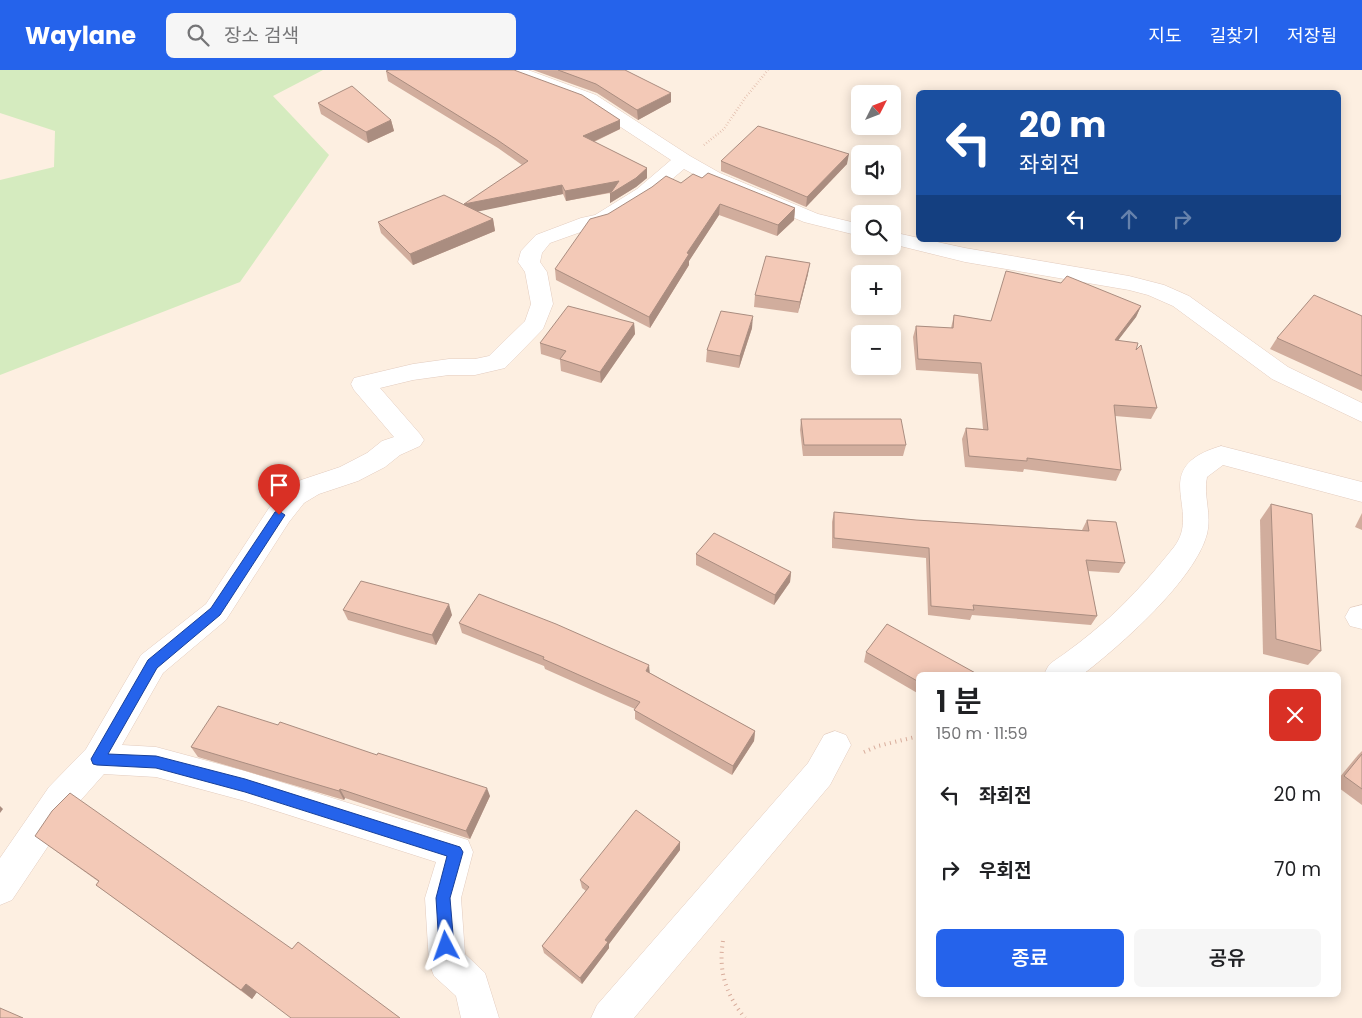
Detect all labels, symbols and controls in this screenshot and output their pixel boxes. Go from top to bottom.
search box [166,13,516,58]
text: Waylane [25,19,136,52]
icon: search [184,21,212,49]
text: 장소 검색 [224,22,299,49]
text: 지도 [1149,23,1182,48]
text: 길찾기 [1210,23,1259,48]
text: 저장됨 [1287,23,1337,48]
north arrow [851,85,901,135]
map controls [851,85,901,375]
text: 20 m [1019,100,1106,149]
icon: left [936,110,1001,175]
button: sound [851,145,901,195]
text: 좌회전 [1019,149,1080,180]
button: search [851,205,901,255]
icon: left [1062,205,1090,233]
icon: ahead [1115,205,1143,233]
icon: right [1168,205,1196,233]
button: + [851,265,901,315]
button: − [851,325,901,375]
pin [258,464,300,515]
icon: arrive [265,471,293,499]
text: 1 분 [936,680,982,723]
button: close [1269,689,1321,741]
text: 150 m · 11:59 [936,722,1028,745]
icon: left [936,781,964,809]
text: 20 m [1273,781,1321,808]
text: 좌회전 [979,782,1031,809]
icon: right [936,856,964,884]
text: 70 m [1274,856,1321,883]
text: 우회전 [979,857,1031,884]
position arrow [419,919,471,971]
button: 종료 [936,929,1124,987]
button: 공유 [1134,929,1321,987]

